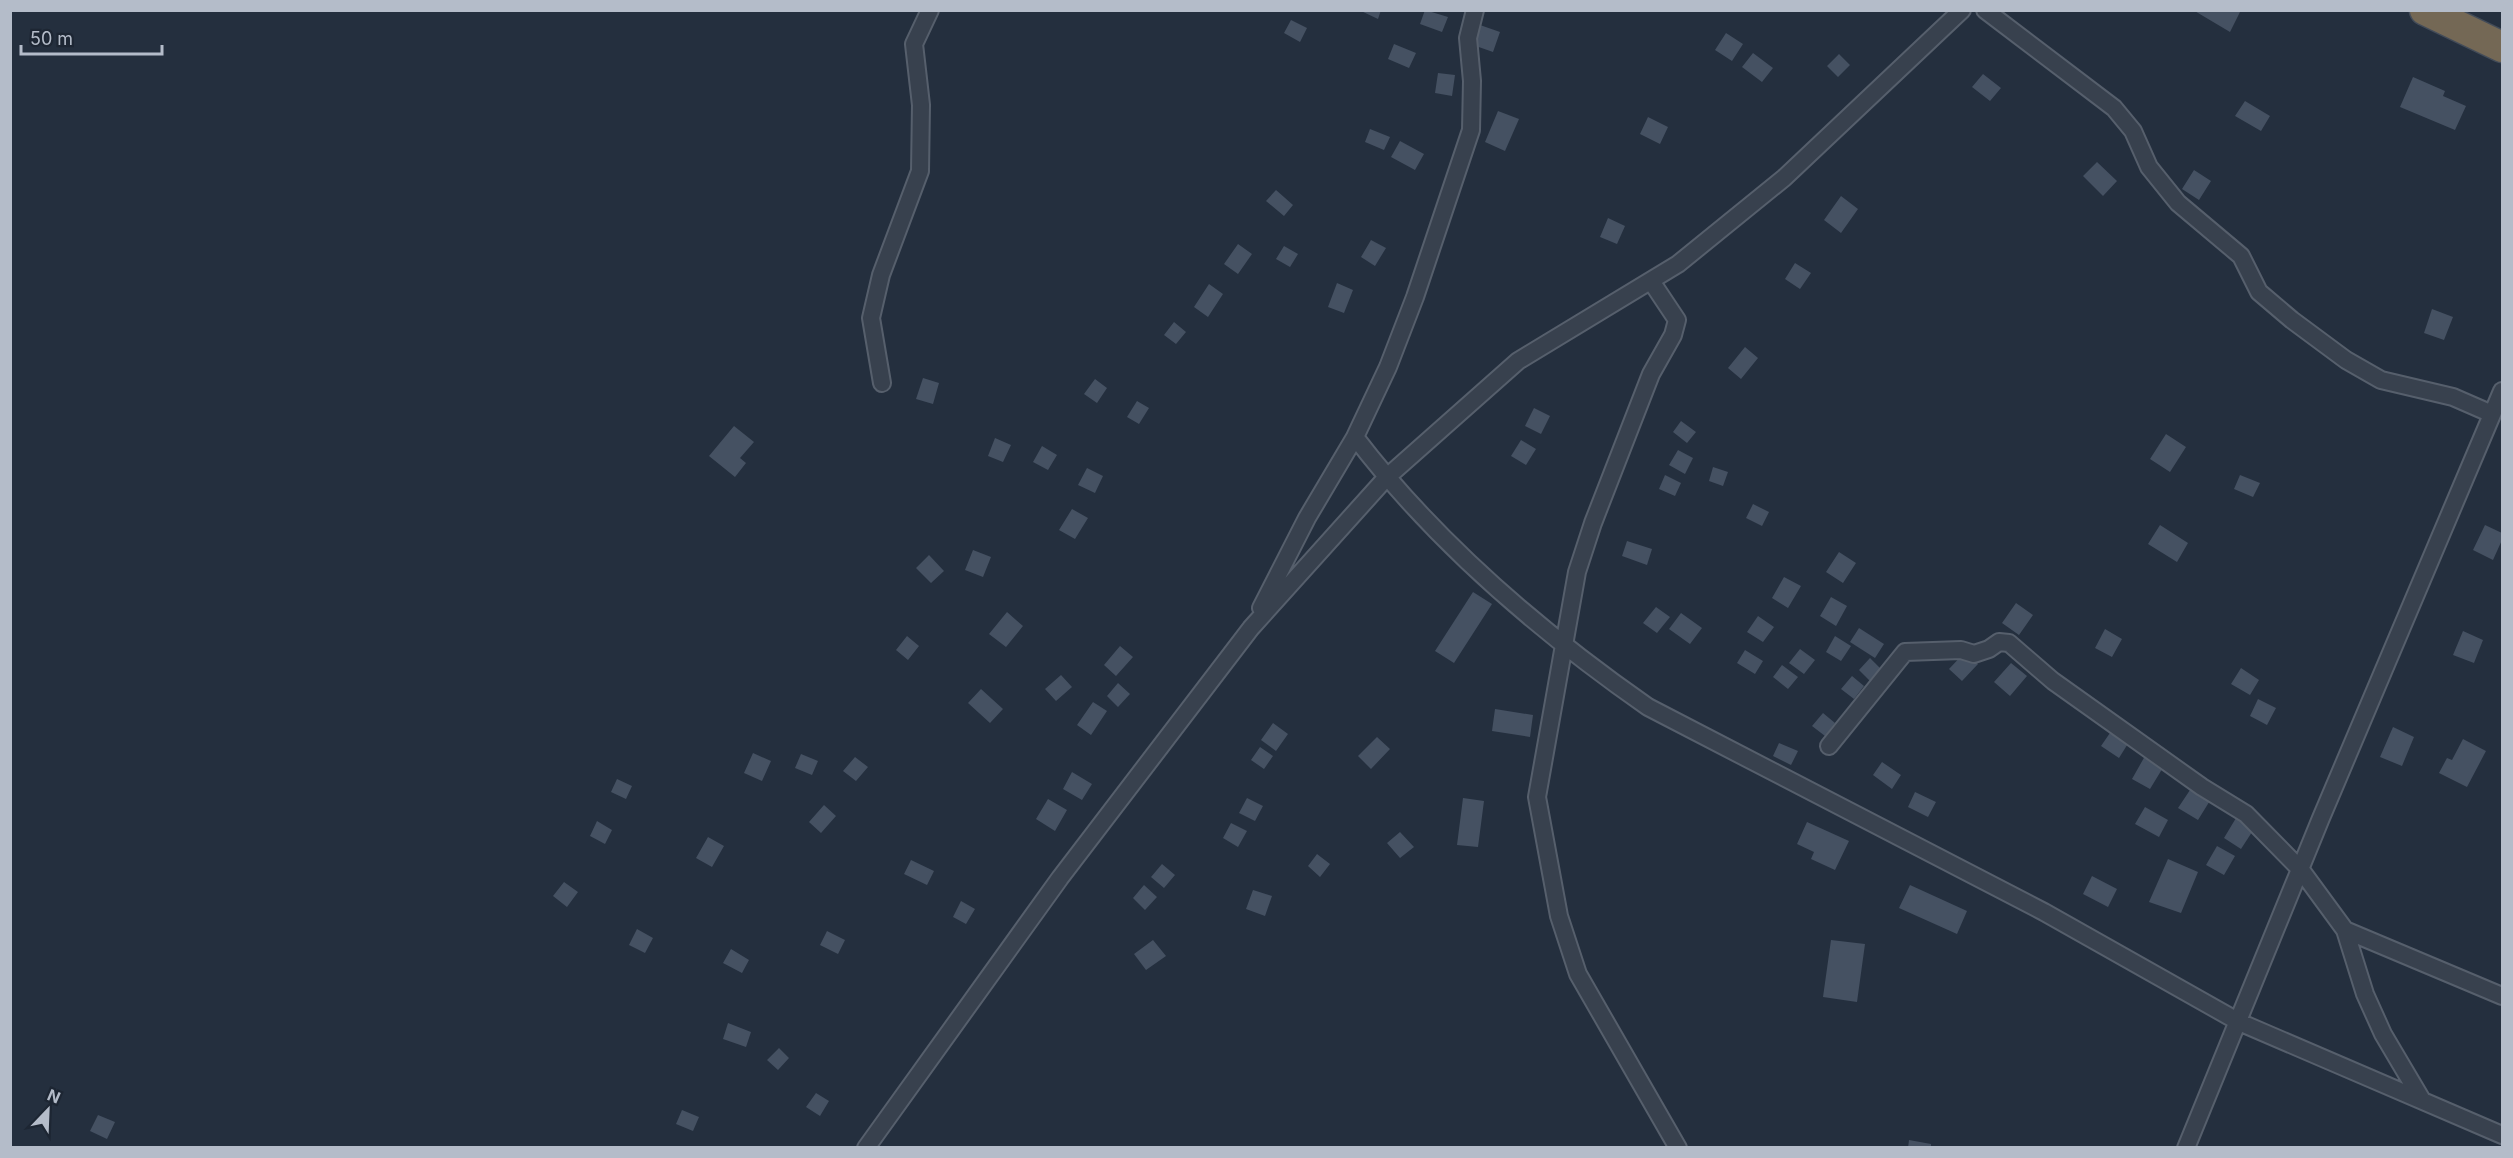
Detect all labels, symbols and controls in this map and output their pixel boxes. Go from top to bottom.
scale bar [21,18,162,56]
text: 50 m [30,28,73,49]
north arrow [18,1080,78,1140]
text: N [44,1085,63,1108]

